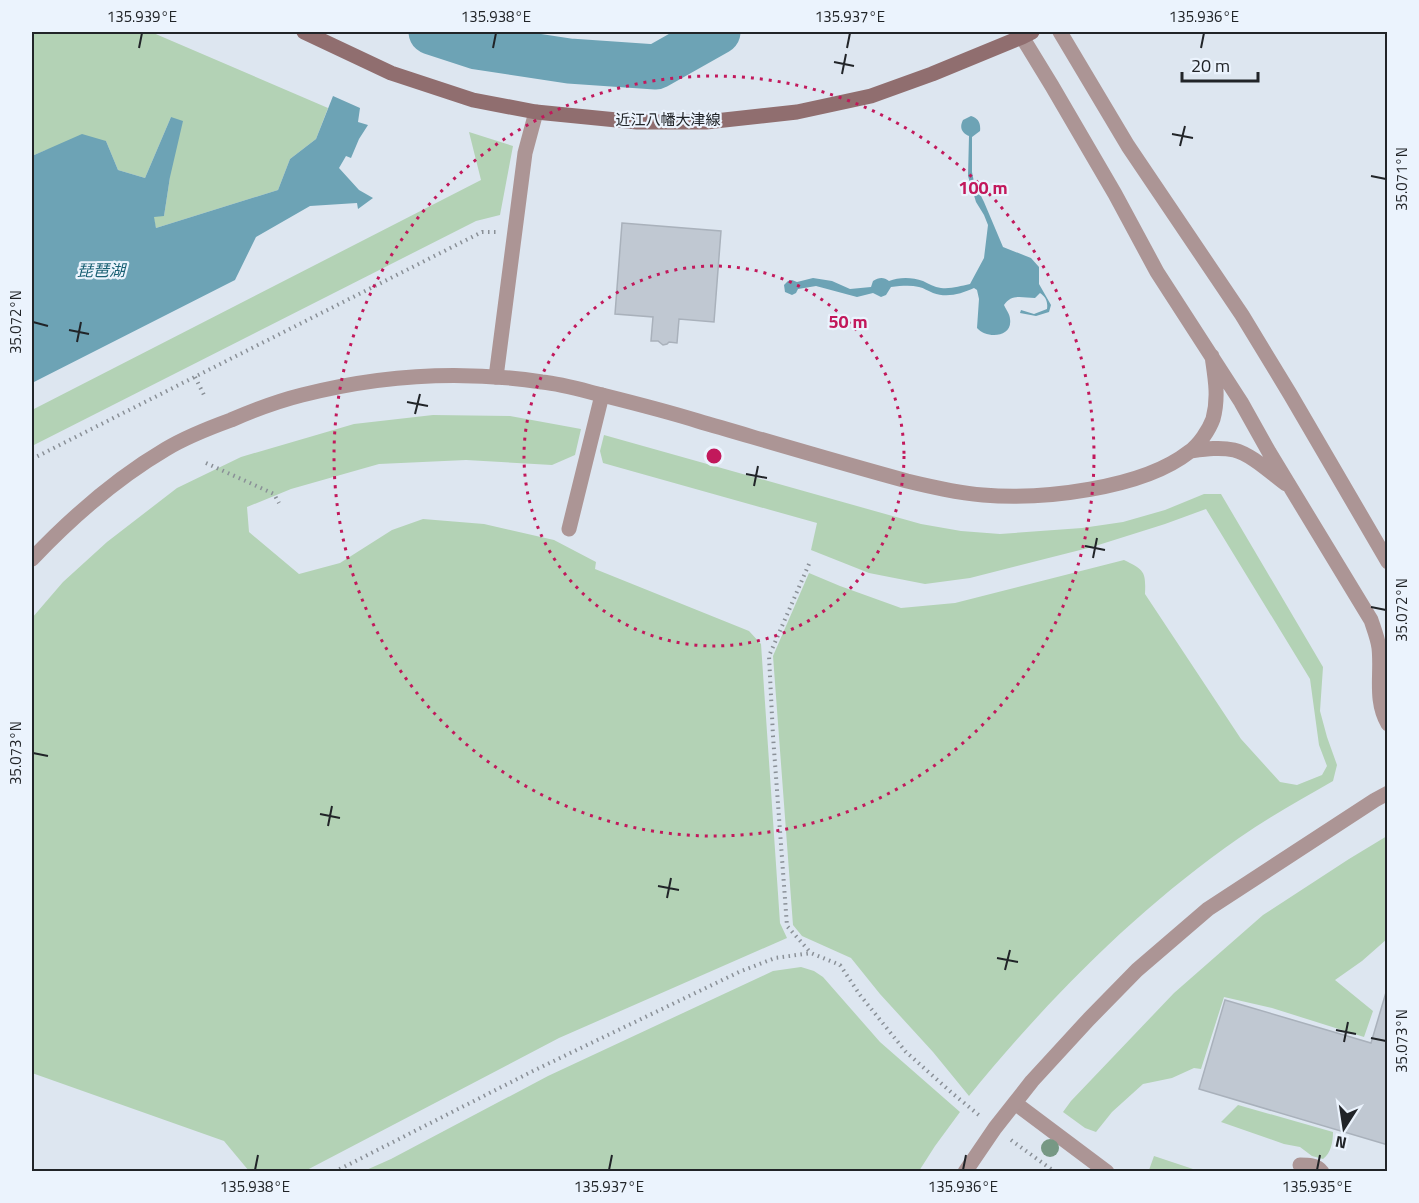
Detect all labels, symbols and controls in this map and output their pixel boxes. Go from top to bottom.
text: 135.939°E [107,5,177,28]
text: 135.938°E [461,5,531,28]
text: 135.937°E [815,5,885,28]
text: 135.936°E [1169,5,1239,28]
scale bar [1182,45,1258,83]
text: 20 m [1191,52,1230,79]
street label: 近江八幡大津線 [615,108,721,131]
text: 35.071°N [1390,147,1413,211]
text: 100 m [958,174,1008,201]
water label: 琵琶湖 [77,258,128,282]
text: 35.072°N [4,290,27,354]
text: 50 m [828,308,868,335]
centre of rings [704,446,724,466]
text: 35.072°N [1390,578,1413,642]
text: 35.073°N [4,721,27,785]
text: 35.073°N [1390,1009,1413,1073]
north arrow [1314,1098,1374,1158]
text: N [1333,1130,1349,1156]
text: 135.938°E [220,1175,290,1198]
text: 135.937°E [574,1175,644,1198]
text: 135.936°E [928,1175,998,1198]
text: 135.935°E [1282,1175,1352,1198]

